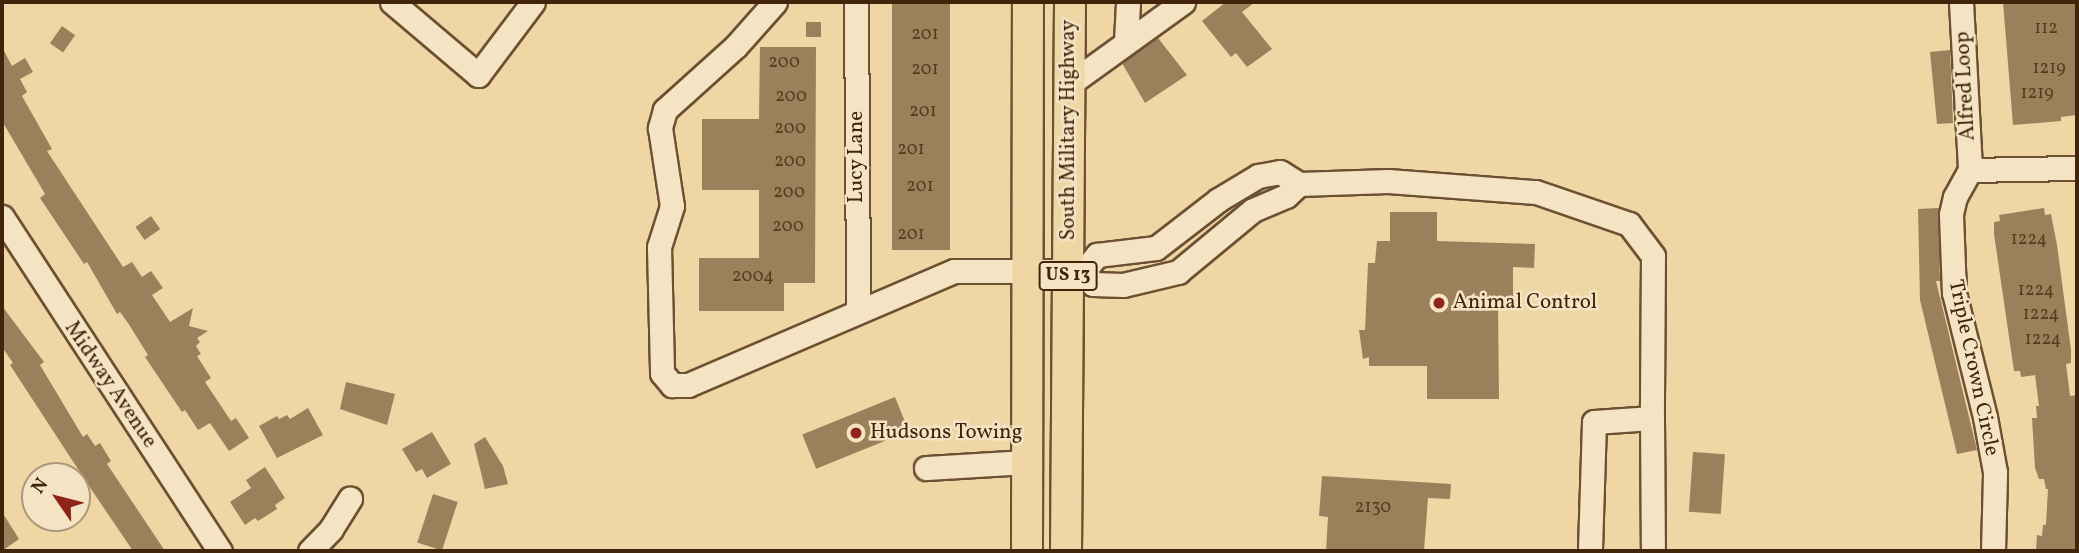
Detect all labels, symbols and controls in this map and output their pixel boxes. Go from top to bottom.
house number: 112 [2034,18,2058,40]
street label: South Military Highway [1056,19,1082,241]
house number: 201 [911,24,939,46]
street label: Alfred Loop [1951,31,1981,141]
house number: 200 [768,52,800,74]
house number: 1219 [2033,58,2065,80]
house number: 201 [911,59,939,81]
house number: 1219 [2021,83,2053,105]
house number: 200 [775,86,807,108]
house number: 201 [909,101,937,123]
street label: Lucy Lane [844,110,870,204]
house number: 200 [774,118,806,140]
house number: 201 [897,139,925,161]
house number: 200 [774,151,806,173]
house number: 201 [906,176,934,198]
house number: 200 [773,182,805,204]
house number: 200 [772,216,804,238]
house number: 201 [897,224,925,246]
house number: 1224 [2011,229,2047,251]
road number: US 13 [1038,260,1098,292]
house number: 2004 [732,266,774,288]
street label: Triple Crown Circle [1942,278,2004,458]
house number: 1224 [2018,280,2054,302]
place label: Animal Control [1453,290,1597,316]
marker: Animal Control [1431,295,1447,311]
house number: 1224 [2023,304,2059,326]
street label: Midway Avenue [58,317,162,453]
house number: 1224 [2025,329,2061,351]
place label: Hudsons Towing [870,420,1023,446]
marker: Hudsons Towing [848,425,864,441]
north arrow [21,462,91,532]
text: N [26,473,55,499]
house number: 2130 [1355,497,1391,519]

